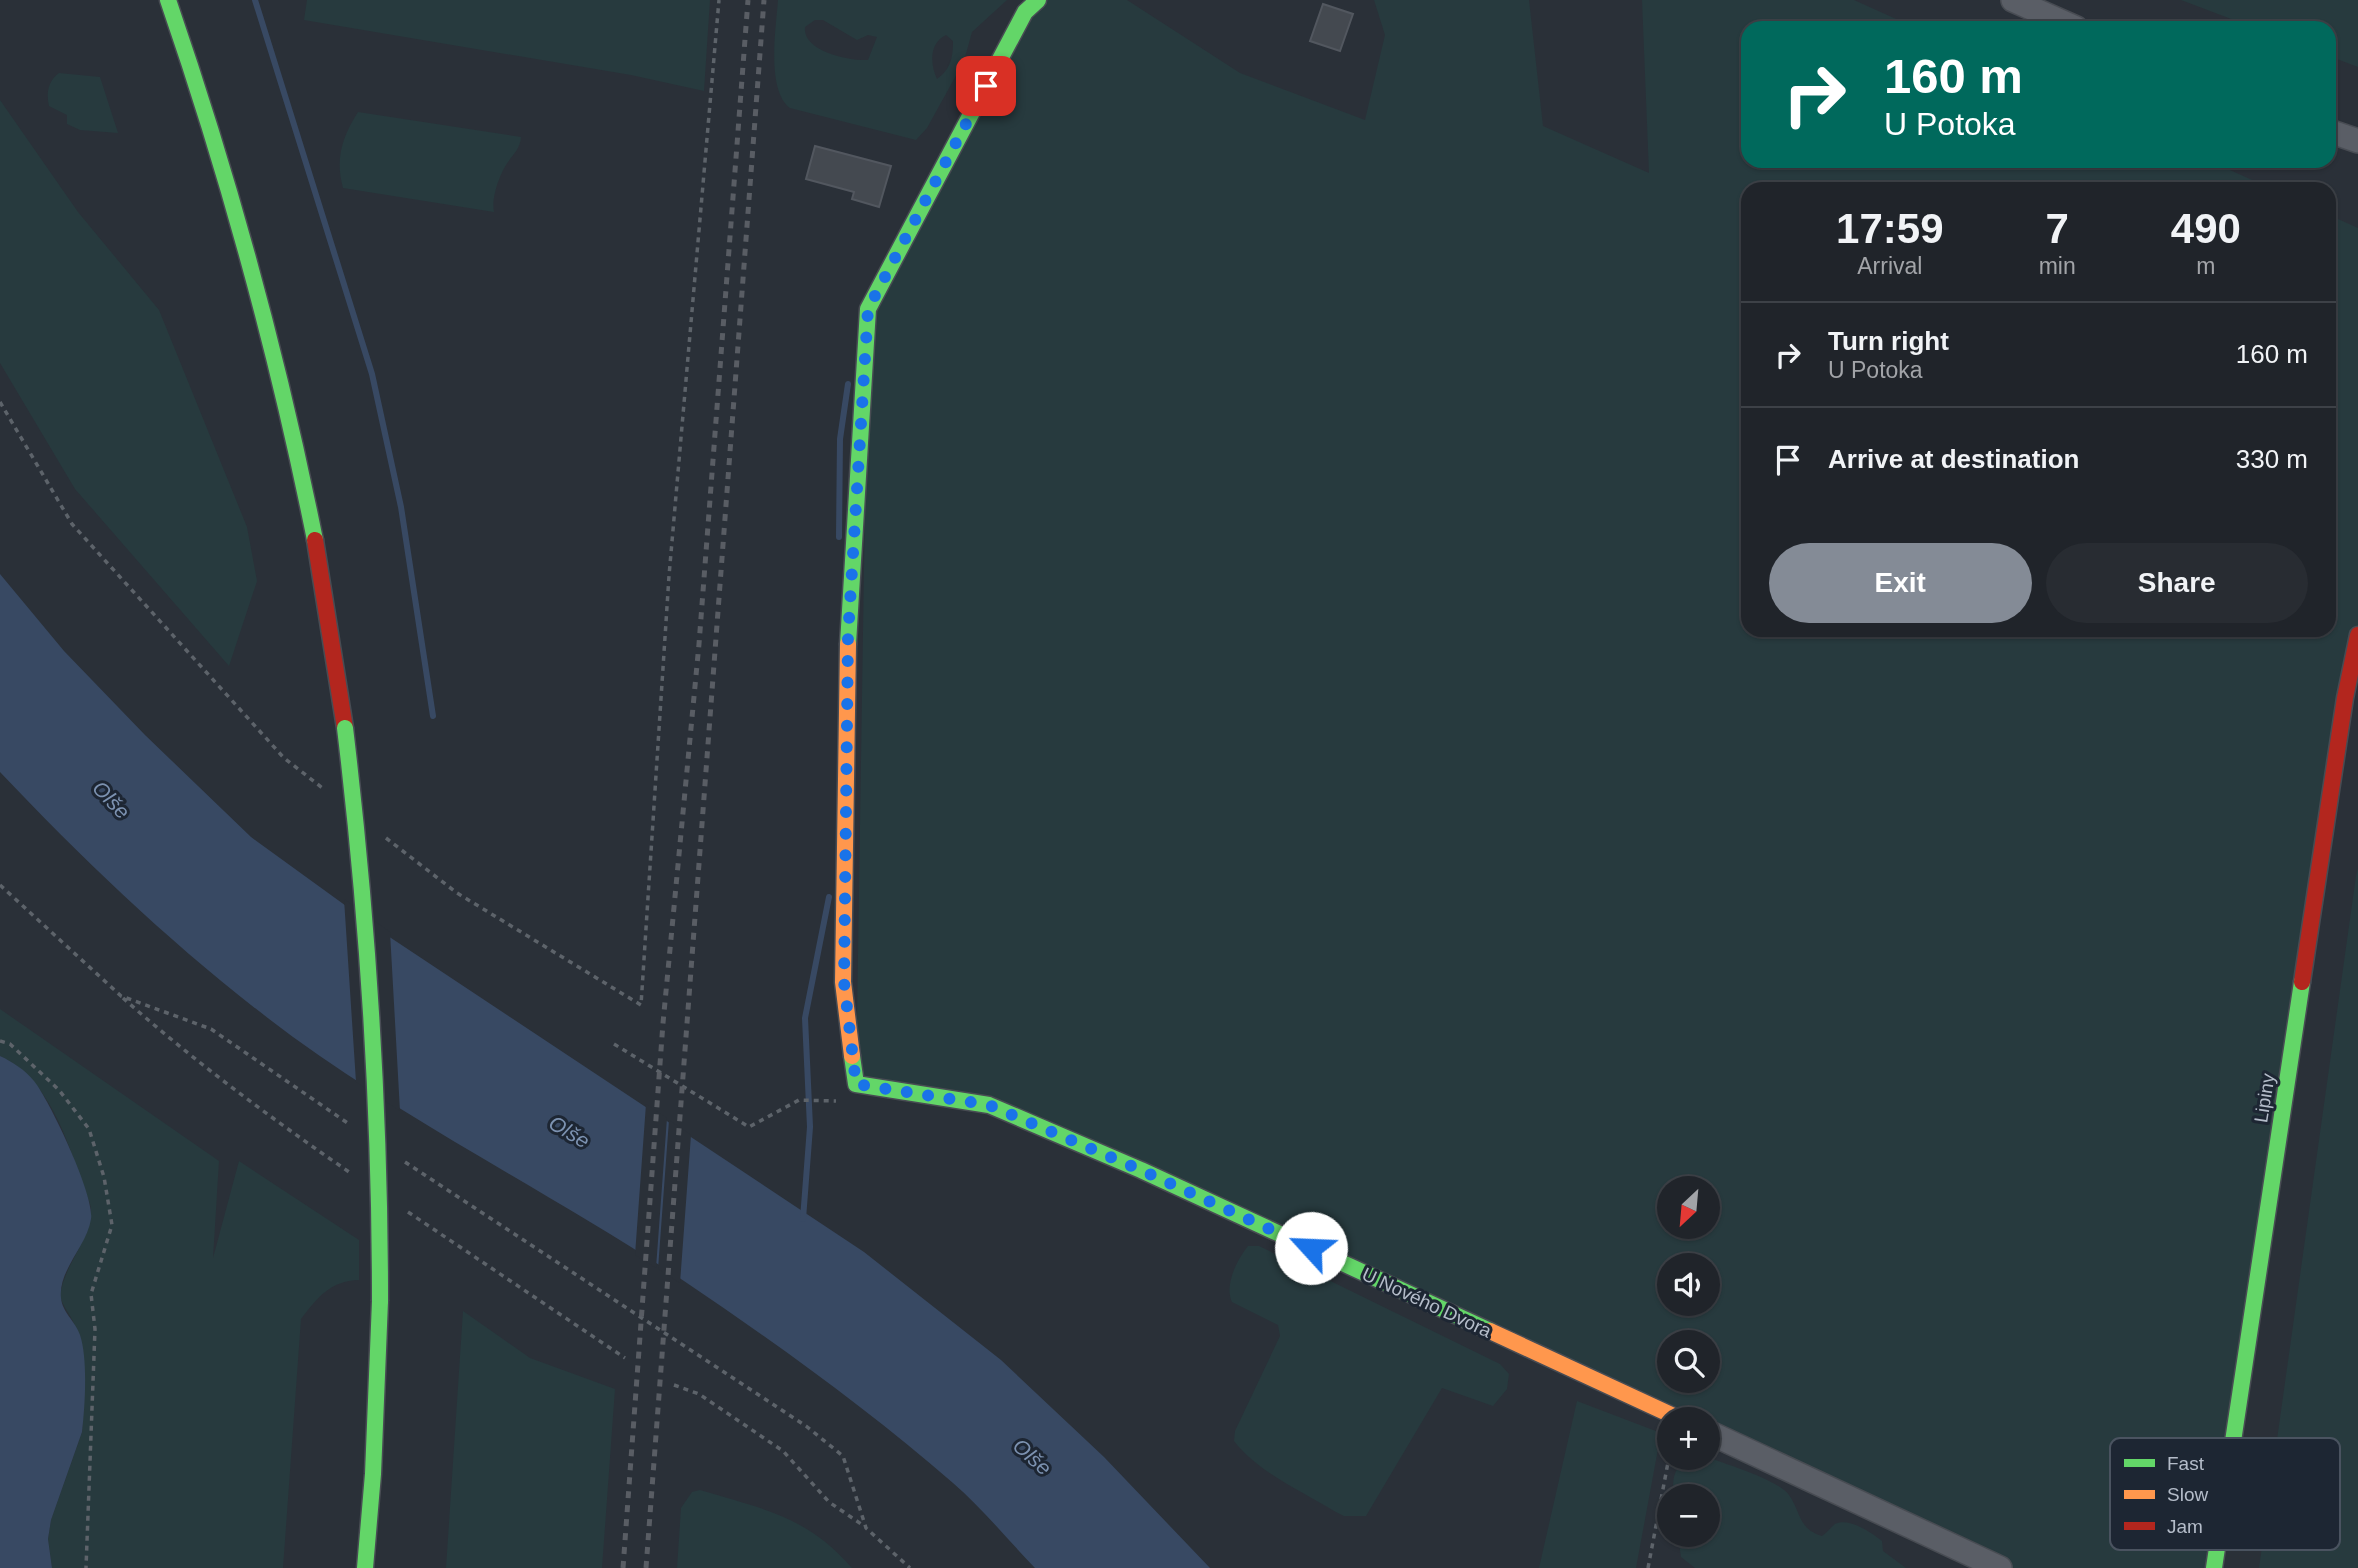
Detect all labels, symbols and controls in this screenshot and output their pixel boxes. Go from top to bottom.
icon: right [1769,49,1860,140]
text: 160 m [1884,49,2023,103]
pin [956,56,1016,116]
icon: arrive [967,67,1005,105]
text: U Potoka [1884,106,2016,142]
text: 17:59 [1836,205,1944,252]
text: 7 [2045,205,2069,252]
text: 490 [2171,205,2241,252]
text: Arrival [1857,253,1922,279]
text: min [2039,253,2076,279]
text: m [2196,253,2215,279]
text: Turn right [1828,326,1949,356]
icon: right [1769,336,1807,374]
text: 160 m [2236,339,2308,369]
text: U Potoka [1828,357,1923,383]
icon: arrive [1769,441,1807,479]
text: Arrive at destination [1828,444,2079,474]
text: 330 m [2236,444,2308,474]
button: Exit [1769,543,2032,623]
button: Share [2046,543,2308,623]
water label: Olše [88,776,135,823]
street label: Lipiny [2250,1071,2279,1124]
water label: Olše [545,1111,594,1153]
north arrow [1657,1176,1720,1239]
map controls [1657,1176,1720,1547]
position arrow [1274,1211,1348,1285]
button: sound [1657,1253,1720,1316]
street label: U Nového Dvora [1359,1263,1495,1342]
button: search [1657,1330,1720,1393]
button: + [1657,1407,1720,1470]
water label: Olše [1009,1434,1056,1480]
legend [2110,1438,2340,1550]
text: Fast [2167,1453,2205,1474]
button: − [1657,1484,1720,1547]
text: Slow [2167,1484,2208,1505]
text: Jam [2167,1516,2203,1537]

